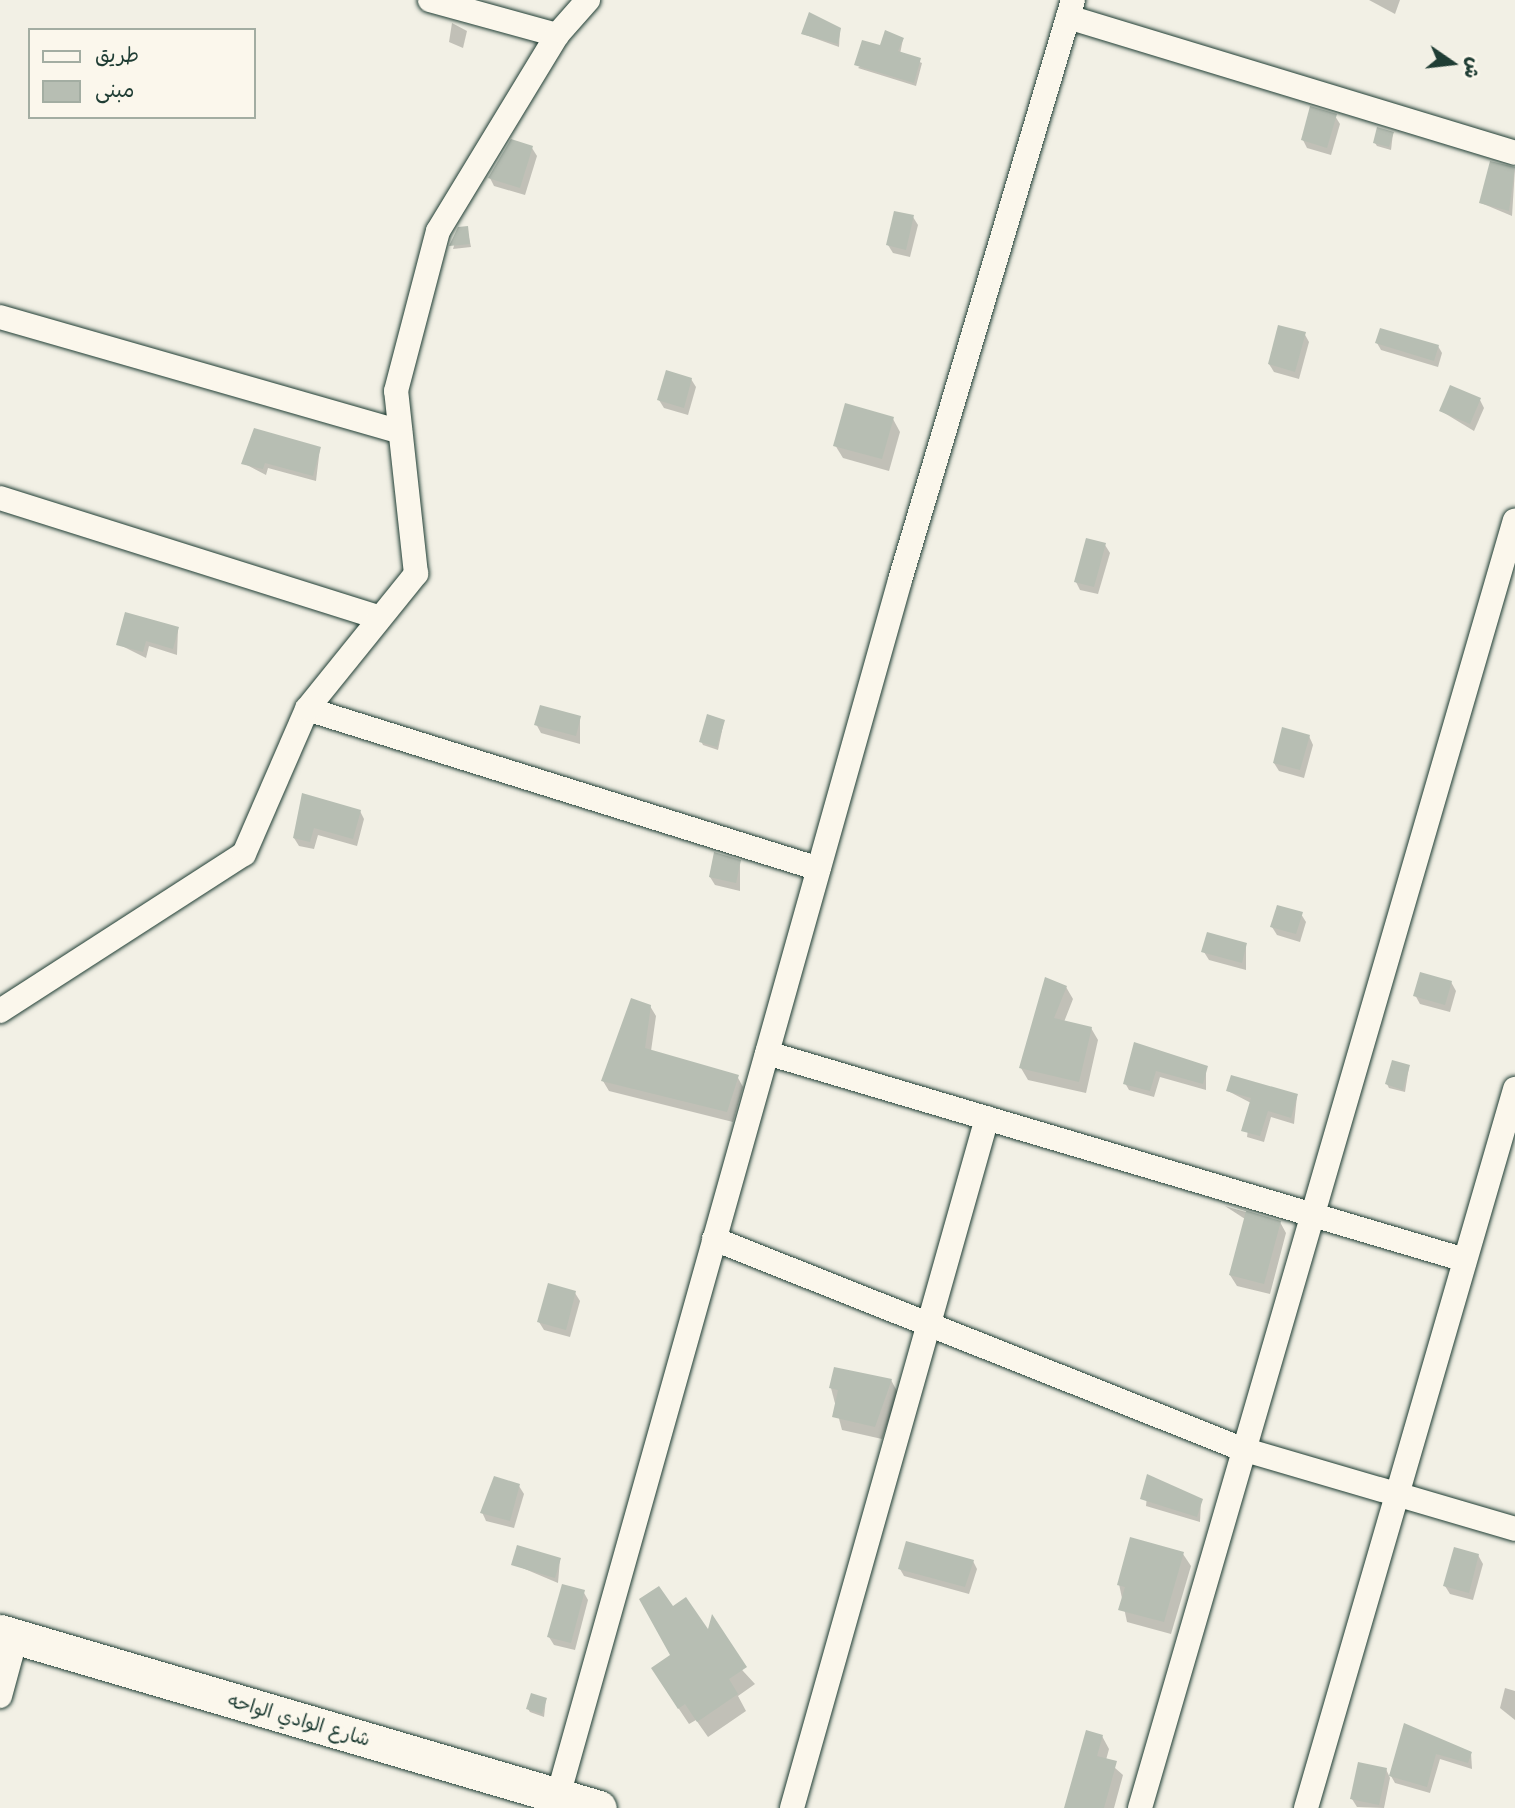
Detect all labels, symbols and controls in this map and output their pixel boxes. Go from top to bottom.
legend [28,28,256,119]
north arrow [1417,28,1487,98]
text: طريق [95,41,139,69]
text: ش [1458,55,1488,81]
text: مبنى [95,76,134,104]
street label: شارع الوادي الواحه [225,1689,373,1751]

